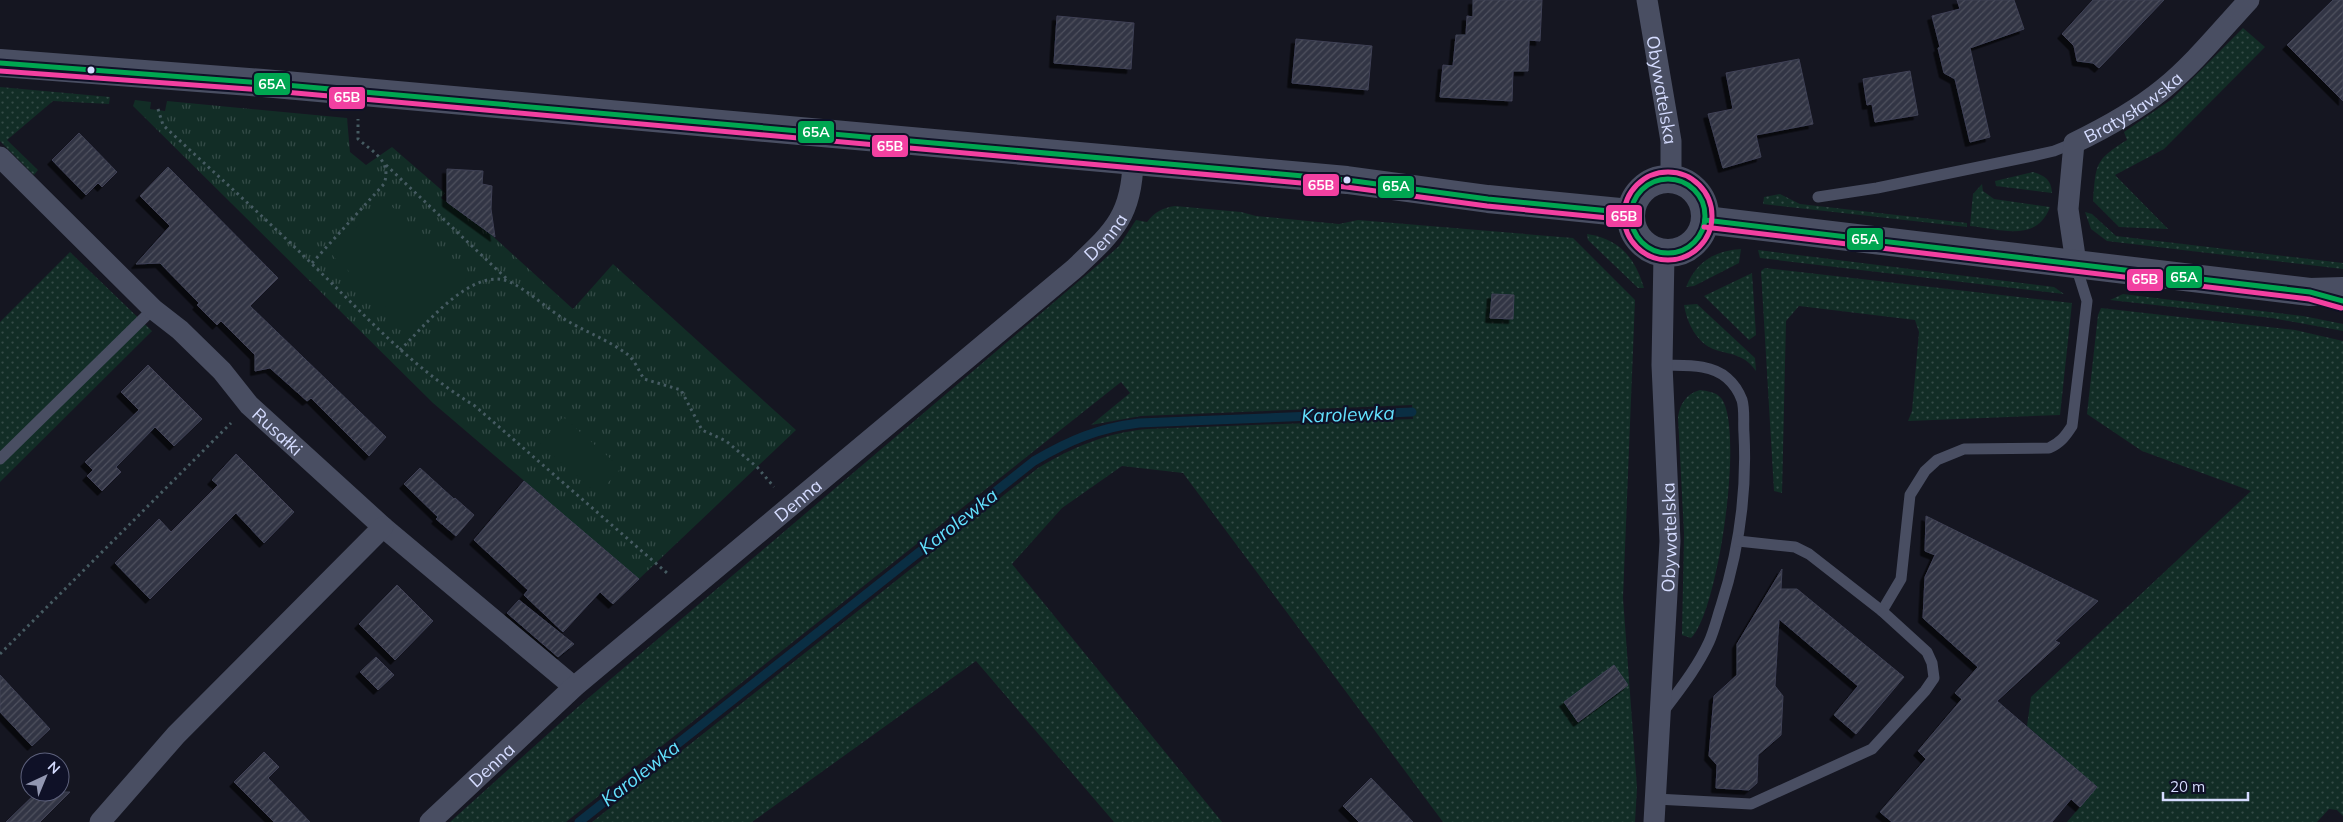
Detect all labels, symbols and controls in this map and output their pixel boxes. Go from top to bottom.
street label: Obywatelska [1642,34,1683,146]
unlabelled marker [86,65,96,75]
street label: Bratysławska [2080,66,2187,148]
line badge: 65A [253,72,291,96]
text: 65A [258,75,286,93]
line badge: 65B [328,86,366,110]
text: 65B [334,88,361,106]
line badge: 65A [797,120,835,144]
text: 65A [802,123,830,141]
line badge: 65B [871,134,909,158]
text: 65B [877,137,904,155]
line badge: 65B [1302,173,1340,197]
unlabelled marker [1342,175,1352,185]
line badge: 65A [1377,175,1415,199]
text: 65B [1308,176,1335,194]
text: 65A [1382,177,1410,195]
line badge: 65B [1605,204,1643,228]
text: 65B [1611,207,1638,225]
street label: Denna [1079,209,1132,265]
line badge: 65A [1846,227,1884,251]
text: 65A [1851,230,1879,248]
line badge: 65A [2165,265,2203,289]
line badge: 65B [2126,268,2164,292]
text: 65A [2170,268,2198,286]
text: 65B [2132,270,2159,288]
water label: Karolewka [1301,400,1395,428]
street label: Rusałki [248,402,308,460]
street label: Denna [769,473,826,526]
street label: Obywatelska [1656,482,1682,593]
water label: Karolewka [914,483,1002,559]
water label: Karolewka [596,735,684,811]
street label: Denna [463,737,519,792]
north arrow [20,752,70,802]
text: N [44,758,64,778]
scale bar [2163,770,2248,802]
text: 20 m [2170,777,2205,796]

